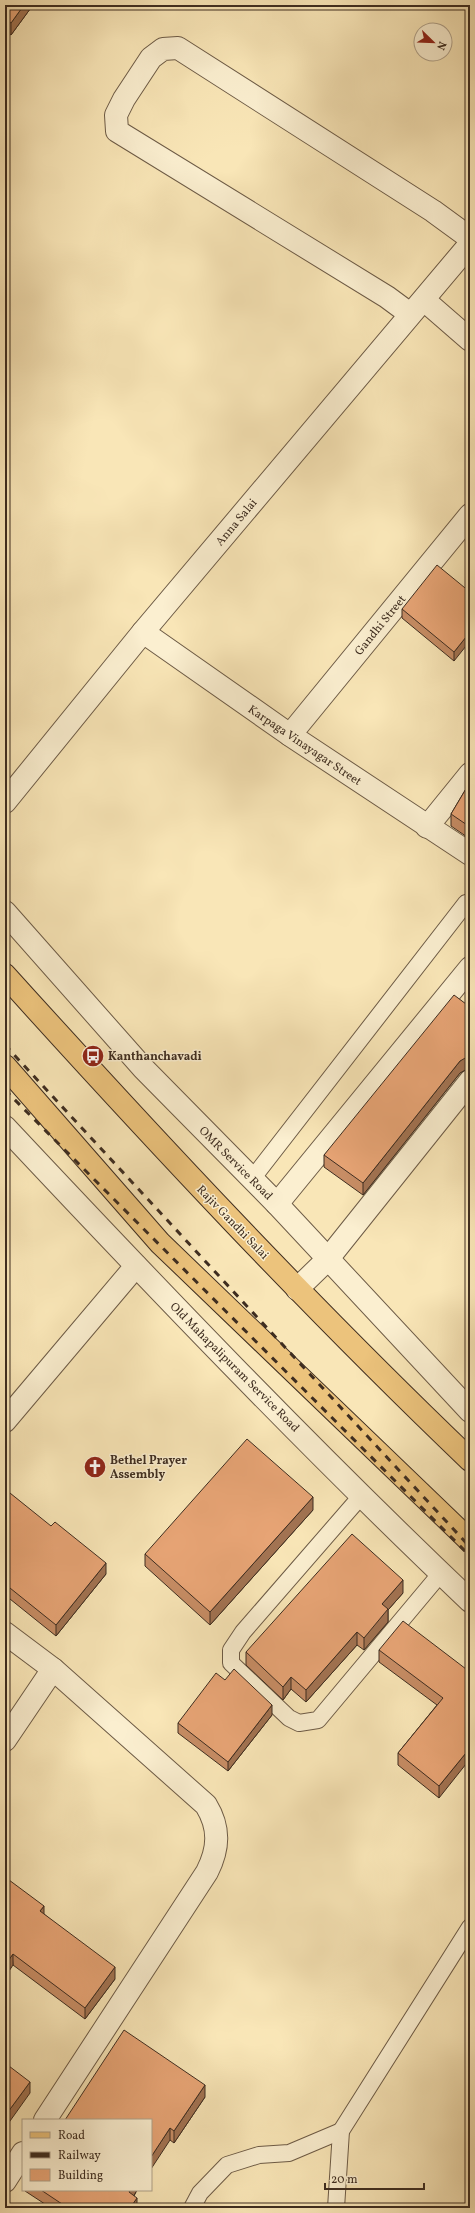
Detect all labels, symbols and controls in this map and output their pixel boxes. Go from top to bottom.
north arrow [413,22,453,62]
text: N [432,39,449,52]
street label: Anna Salai [212,495,261,550]
street label: Gandhi Street [351,592,410,659]
street label: Karpaga Vinayagar Street [245,702,364,790]
bus stop icon: Kanthanchavadi [80,1043,106,1069]
place label: Kanthanchavadi [108,1049,202,1065]
street label: OMR Service Road [195,1123,276,1204]
street label: Rajiv Gandhi Salai [193,1182,272,1263]
street label: Old Mahapalipuram Service Road [166,1299,303,1436]
place label: Bethel Prayer Assembly [110,1453,187,1483]
church icon: Bethel Prayer Assembly [82,1454,108,1480]
legend [22,2119,152,2191]
text: Road [58,2128,85,2144]
text: Railway [58,2148,101,2164]
scale bar [325,2165,424,2191]
text: Building [58,2168,103,2184]
text: 20 m [331,2172,358,2188]

